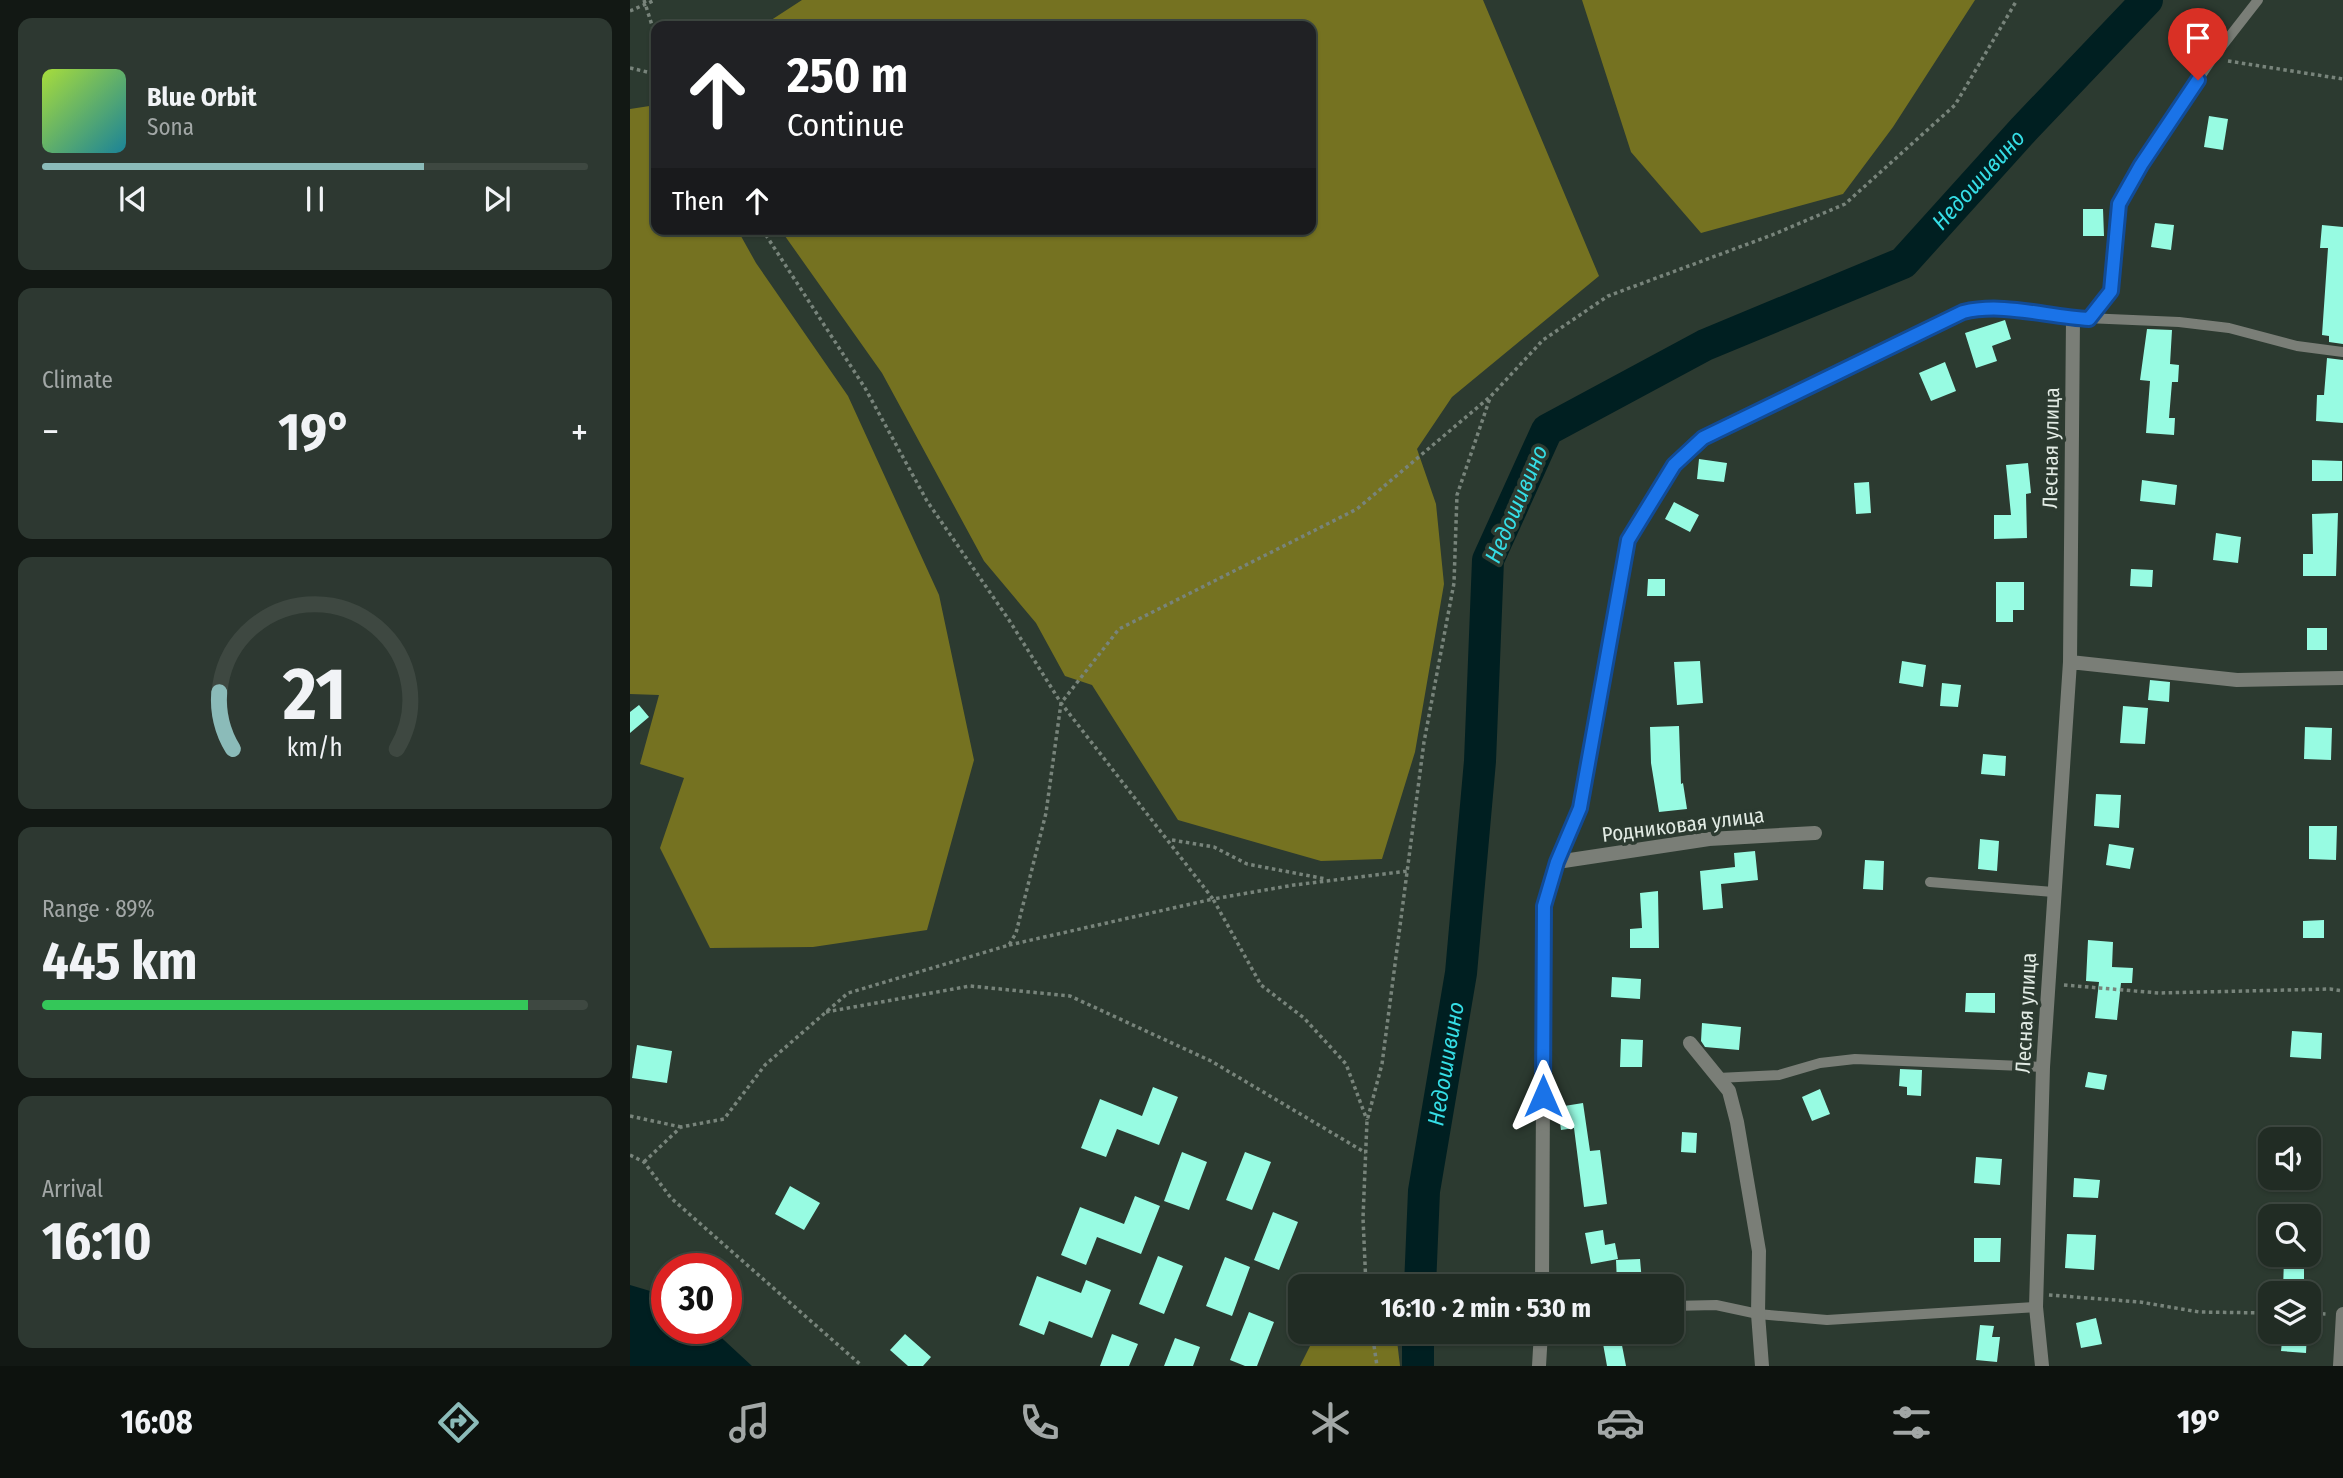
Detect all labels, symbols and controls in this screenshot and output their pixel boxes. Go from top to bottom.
pin [2168,8,2228,80]
icon: arrive [2179,19,2217,57]
text: 250 m [787,46,908,105]
icon: ahead [672,49,763,140]
text: Blue Orbit [147,82,257,113]
text: Continue [787,106,904,144]
text: Sona [147,113,194,141]
water label: Недошивино [1926,124,2031,236]
icon: previous [114,180,152,218]
icon: pause [296,180,334,218]
icon: next [478,180,516,218]
icon: ahead [738,182,776,220]
text: Then [672,186,724,217]
text: Climate [42,366,113,394]
street label: Лесная улица [2037,387,2065,509]
text: 19° [278,401,352,464]
text: − [42,409,59,455]
text: + [571,409,588,455]
water label: Недошивино [1479,441,1553,567]
text: 21 [282,651,347,738]
text: km/h [287,733,343,763]
street label: Родниковая улица [1600,802,1766,848]
text: Range · 89% [42,895,155,923]
text: 445 km [42,930,197,993]
street label: Лесная улица [2010,952,2042,1074]
water label: Недошивино [1421,1000,1470,1128]
position arrow [1506,1059,1580,1133]
map controls [2258,1127,2321,1344]
button: sound [2258,1127,2321,1190]
text: Arrival [42,1175,103,1203]
button: search [2258,1204,2321,1267]
text: 16:10 [42,1210,152,1273]
speed limit sign: 30 [651,1253,742,1344]
button: layers [2258,1281,2321,1344]
text: 16:10 · 2 min · 530 m [1381,1293,1591,1324]
icon: directions [434,1398,483,1447]
icon: music [725,1398,774,1447]
icon: phone [1015,1398,1064,1447]
icon: climate [1306,1398,1355,1447]
icon: car [1596,1398,1645,1447]
icon: filters [1887,1398,1936,1447]
text: 16:08 [121,1403,193,1441]
text: 19° [2177,1403,2222,1441]

